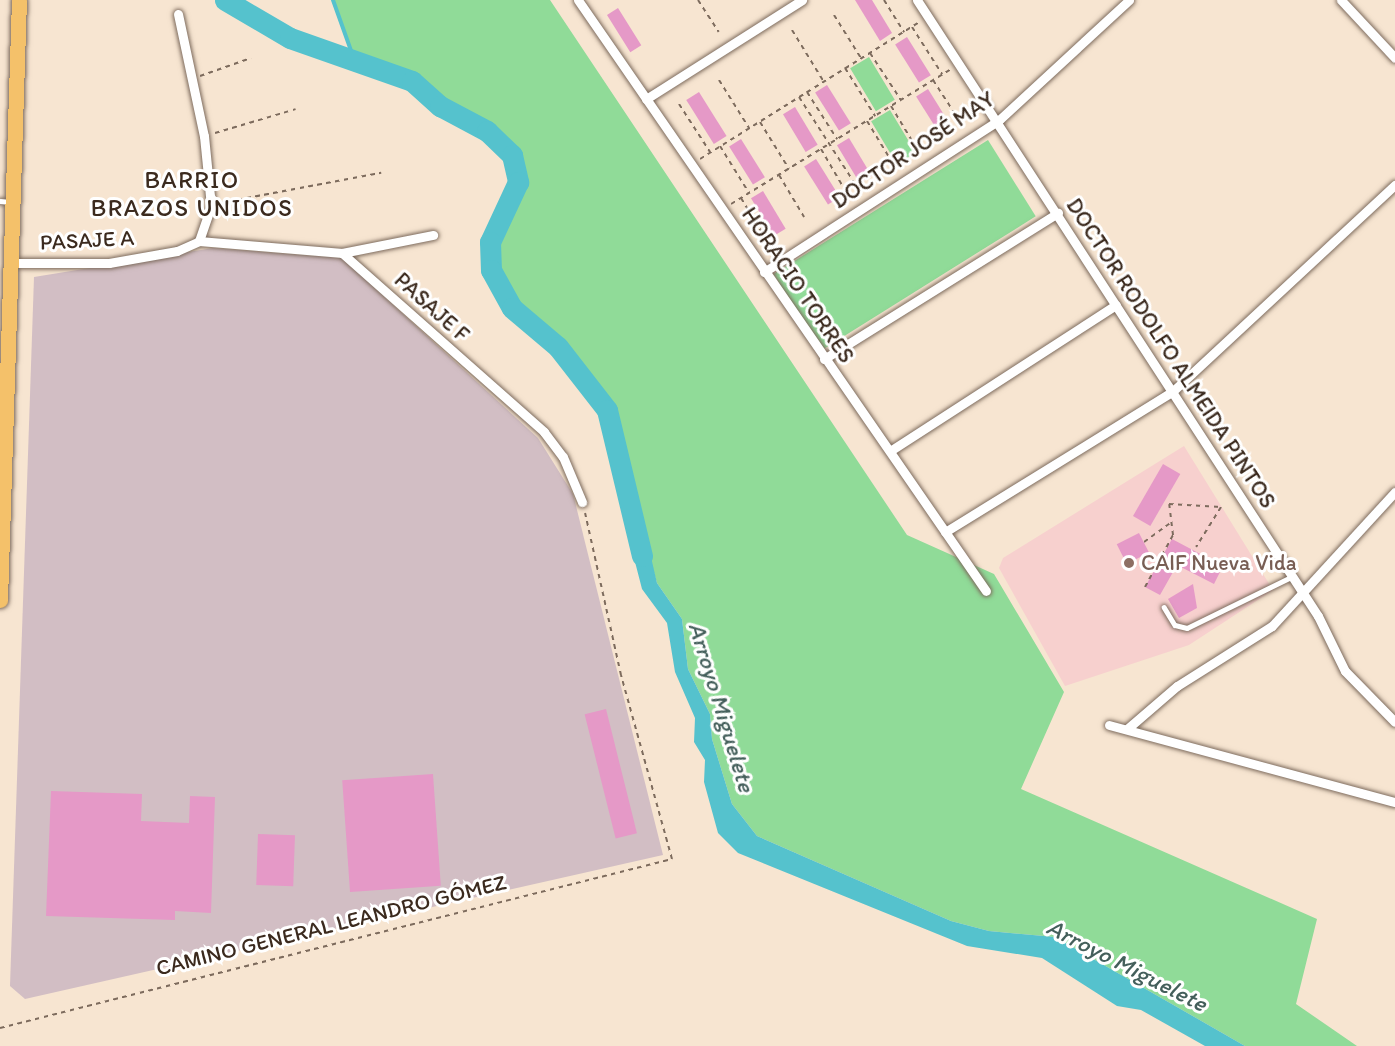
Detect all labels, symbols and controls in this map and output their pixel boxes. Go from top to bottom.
street label: DOCTOR JOSÉ MAY [826,86,1000,214]
district label: BARRIO BRAZOS UNIDOS [92,166,292,222]
street label: DOCTOR RODOLFO ALMEIDA PINTOS [1060,192,1282,514]
street label: HORACIO TORRES [736,202,860,368]
street label: PASAJE A [39,224,135,256]
street label: PASAJE F [389,267,475,347]
place label: CAIF Nueva Vida [1141,550,1297,576]
marker: CAIF Nueva Vida [1122,556,1136,570]
water label: Arroyo Miguelete [683,619,761,795]
street label: CAMINO GENERAL LEANDRO GÓMEZ [153,869,509,981]
water label: Arroyo Miguelete [1042,912,1212,1018]

